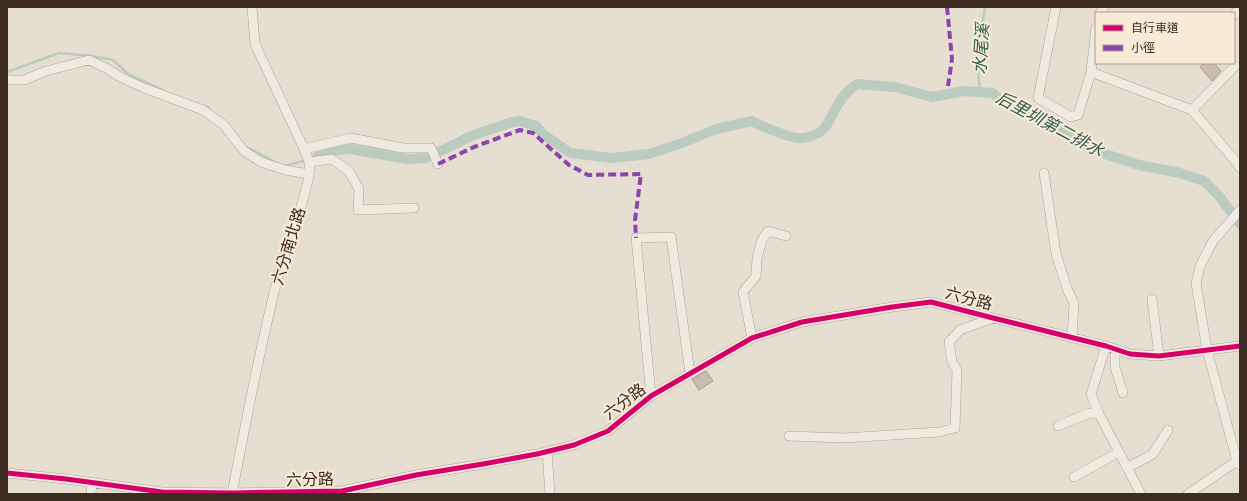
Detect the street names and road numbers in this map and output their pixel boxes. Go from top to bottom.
street label: 六分南北路 [268,205,309,287]
street label: 六分路 [943,283,995,314]
street label: 六分路 [599,379,649,423]
street label: 六分路 [286,470,334,489]

